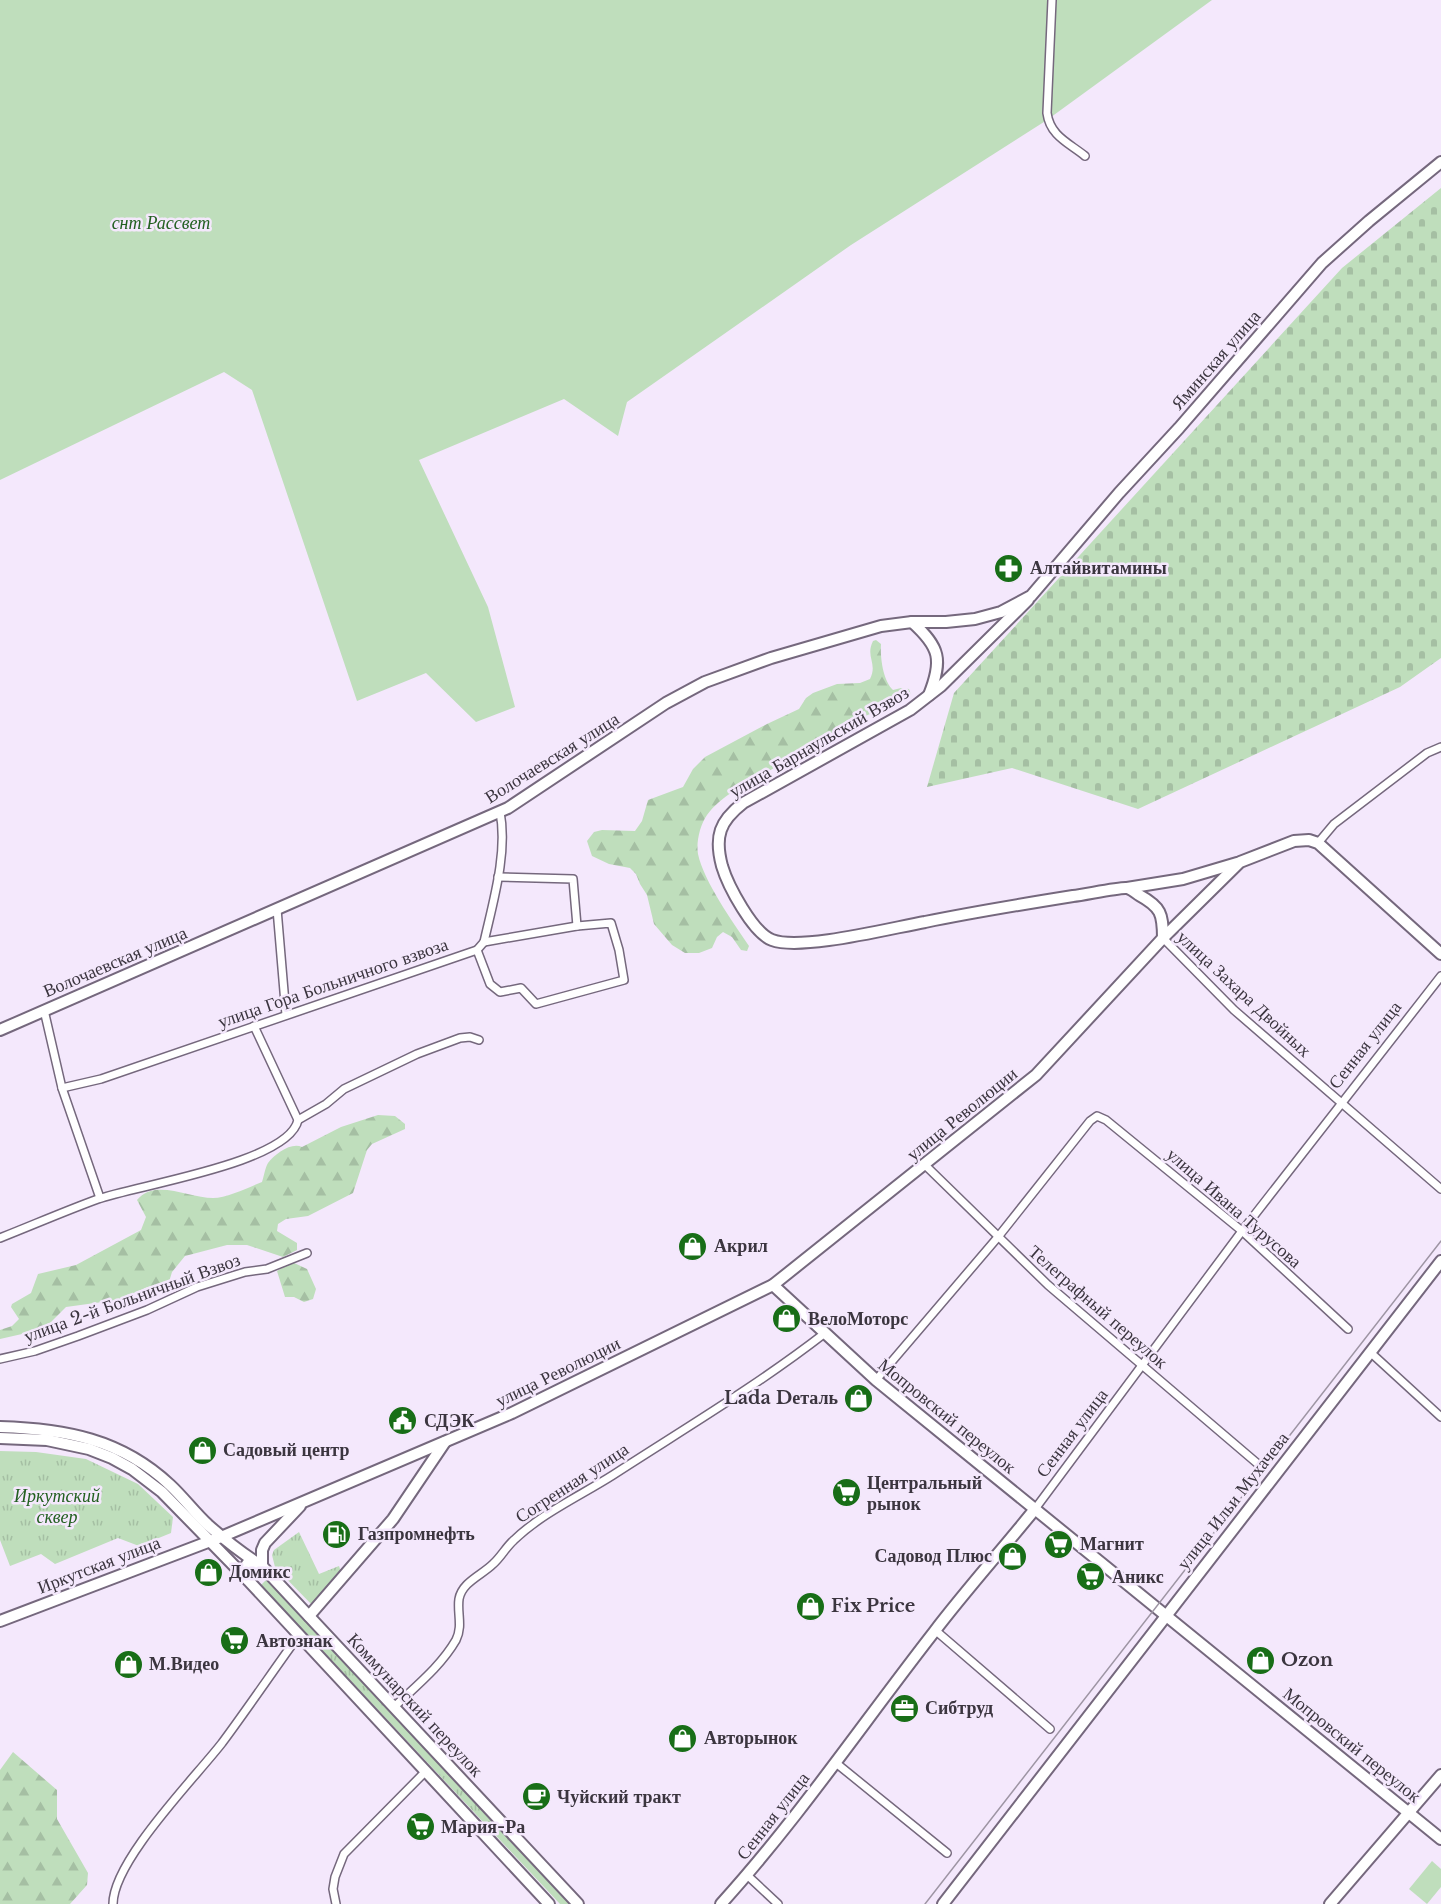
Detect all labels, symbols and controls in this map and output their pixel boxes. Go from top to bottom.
park label: снт Рассвет [112,212,210,234]
street label: Яминская улица [1167,306,1265,414]
pharmacy icon: Алтайвитамины [993,552,1025,584]
place label: Алтайвитамины [1030,557,1167,579]
street label: улица Барнаульский Взвоз [725,682,913,802]
street label: Волочаевская улица [481,708,623,808]
street label: Волочаевская улица [40,922,190,1002]
street label: улица Захара Двойных [1172,926,1316,1062]
street label: улица Гора Больничного взвоза [215,933,451,1033]
street label: Сенная улица [1324,997,1406,1093]
street label: улица Революции [902,1062,1022,1165]
street label: улица Ивана Турусова [1162,1143,1306,1273]
shop icon: Акрил [677,1230,709,1262]
place label: Акрил [714,1235,768,1257]
street label: Телеграфный переулок [1024,1241,1172,1374]
street label: улица 2-й Больничный Взвоз [21,1249,243,1347]
shop icon: ВелоМоторс [771,1303,803,1335]
place label: ВелоМоторс [808,1308,908,1330]
street label: улица Революции [492,1332,624,1412]
street label: Мопровский переулок [874,1354,1021,1478]
shop icon: Lada Dеталь [843,1382,875,1414]
street label: Сенная улица [1032,1384,1112,1482]
place label: Lada Dеталь [724,1387,838,1409]
public building icon: СДЭК [387,1405,419,1437]
place label: СДЭК [424,1410,474,1432]
street label: улица Ильи Мухачева [1172,1428,1294,1574]
shop icon: Садовый центр [186,1434,218,1466]
street label: Согренная улица [511,1438,633,1528]
place label: Садовый центр [223,1439,349,1461]
place label: Центральный рынок [867,1472,982,1515]
supermarket icon: Центральный рынок [830,1477,862,1509]
park label: Иркутский сквер [13,1485,100,1528]
fuel station icon: Газпромнефть [321,1518,353,1550]
place label: Газпромнефть [358,1523,475,1545]
supermarket icon: Магнит [1043,1528,1075,1560]
street label: Иркутская улица [34,1531,164,1599]
place label: Магнит [1080,1533,1144,1555]
shop icon: Садовод Плюс [997,1540,1029,1572]
place label: Садовод Плюс [875,1545,992,1567]
shop icon: Домикс [192,1556,224,1588]
place label: Домикс [229,1561,291,1583]
supermarket icon: Аникс [1075,1561,1107,1593]
place label: Аникс [1112,1566,1164,1588]
shop icon: Fix Price [794,1590,826,1622]
place label: Fix Price [831,1595,915,1617]
supermarket icon: Автознак [219,1625,251,1657]
street label: Коммунарский переулок [343,1629,487,1782]
place label: Автознак [256,1630,333,1652]
shop icon: Ozon [1244,1644,1276,1676]
shop icon: М.Видео [112,1648,144,1680]
place label: Ozon [1281,1649,1333,1671]
place label: М.Видео [149,1653,219,1675]
street label: Мопровский переулок [1279,1683,1426,1807]
office icon: Сибтруд [888,1692,920,1724]
place label: Сибтруд [925,1697,993,1719]
shop icon: Авторынок [667,1722,699,1754]
place label: Авторынок [704,1727,798,1749]
street label: Сенная улица [732,1768,814,1864]
cafe icon: Чуйский тракт [520,1781,552,1813]
place label: Чуйский тракт [557,1786,681,1808]
supermarket icon: Мария-Ра [404,1811,436,1843]
place label: Мария-Ра [441,1816,525,1838]

